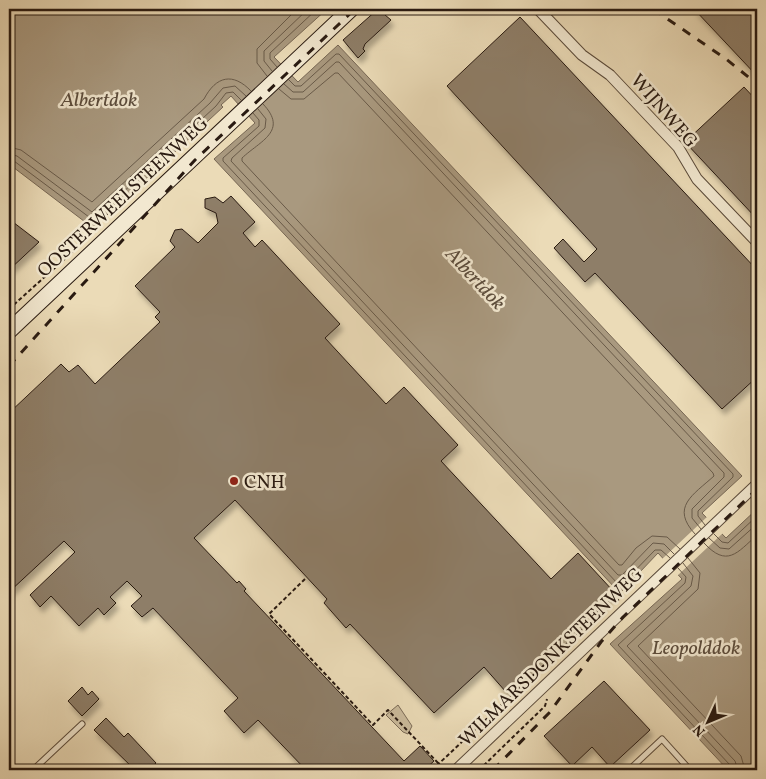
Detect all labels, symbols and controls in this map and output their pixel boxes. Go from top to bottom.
street label: WIJNWEG [624,69,703,154]
water label: Albertdok [60,87,137,115]
street label: OOSTERWEELSTEENWEG [32,111,215,284]
water label: Albertdok [438,241,511,317]
place label: CNH [244,470,285,496]
marker: CNH [228,475,240,487]
street label: WILMARSDONKSTEENWEG [453,562,649,753]
water label: Leopolddok [652,635,740,663]
north arrow [684,696,734,746]
text: N [689,720,710,740]

